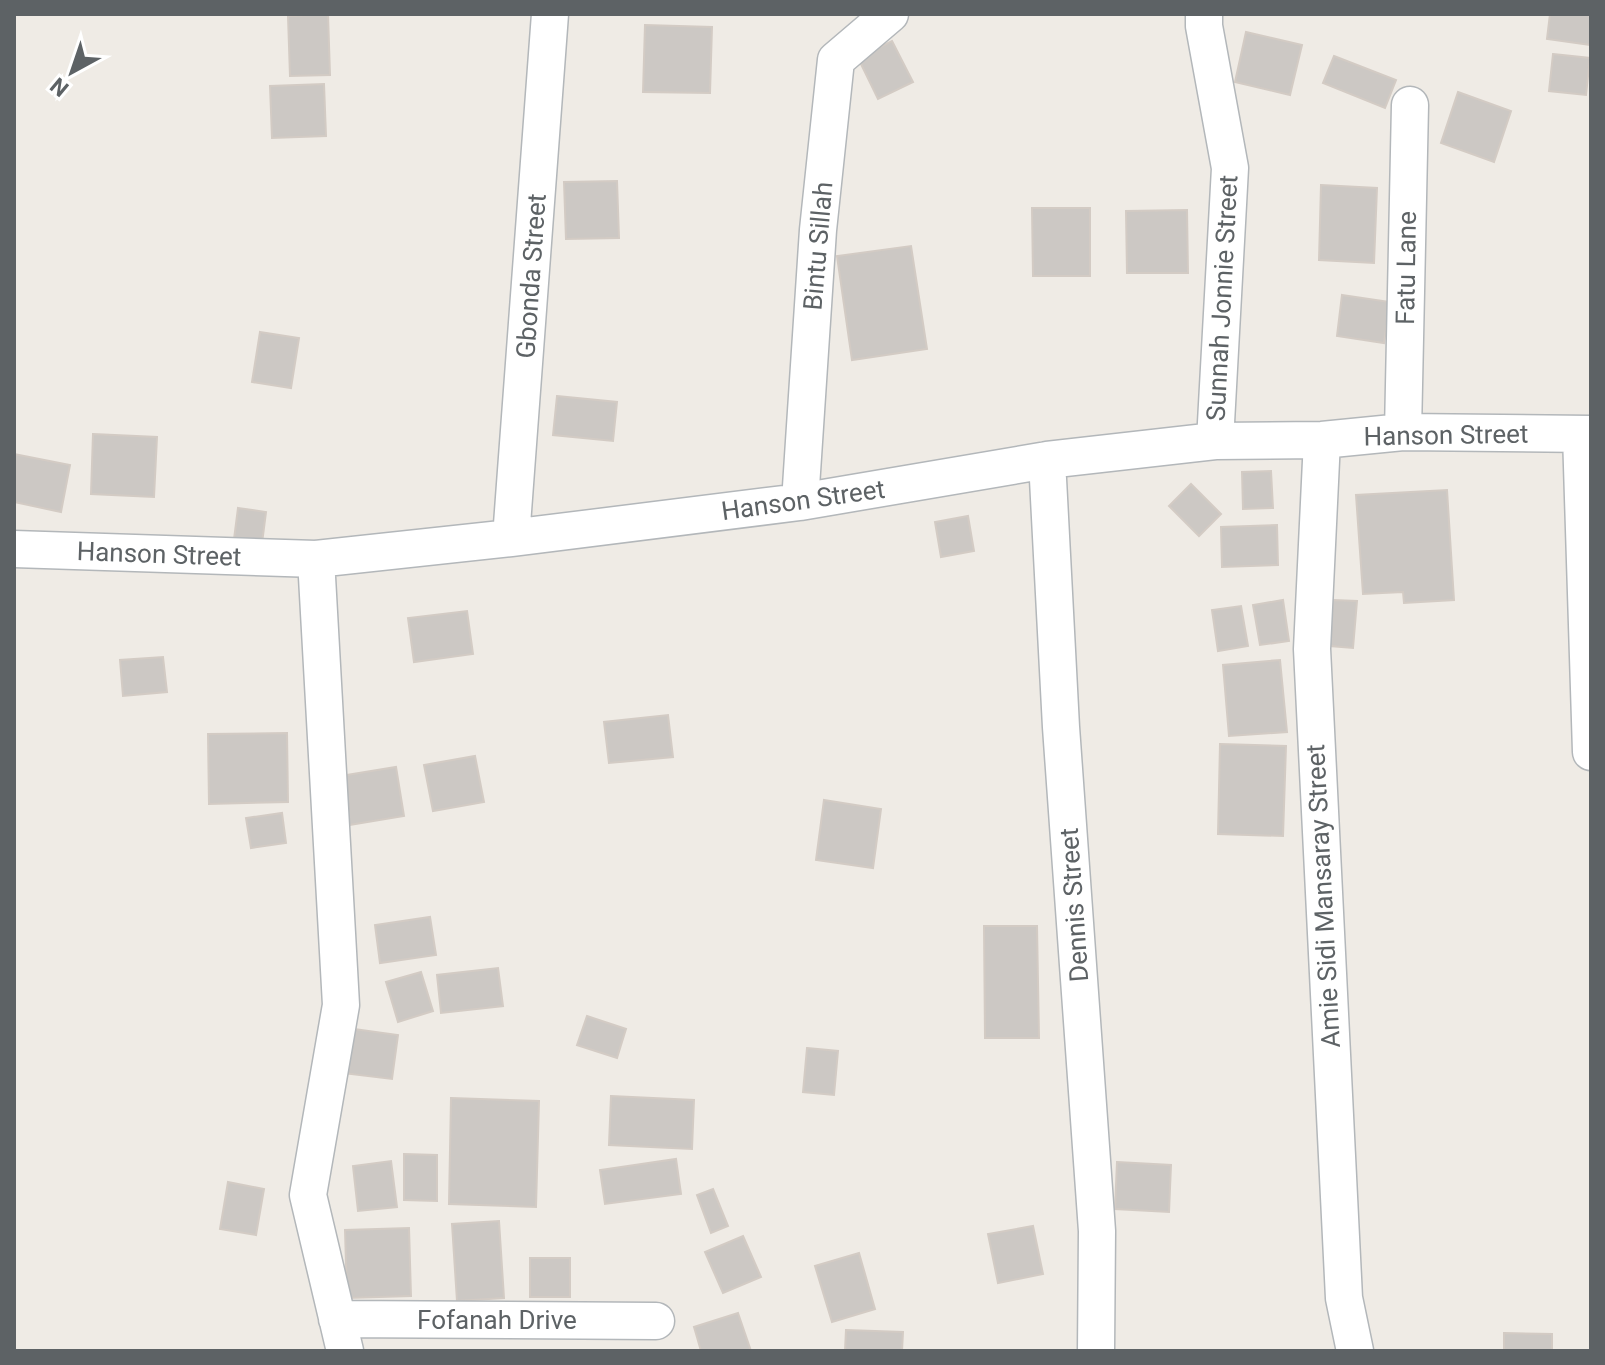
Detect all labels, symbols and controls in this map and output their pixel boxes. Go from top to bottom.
north arrow [32,32,112,112]
text: N [45,72,73,102]
street label: Sunnah Jonnie Street [1201,174,1243,422]
street label: Bintu Sillah [797,180,839,312]
street label: Gbonda Street [510,192,552,360]
street label: Fatu Lane [1390,211,1422,325]
street label: Hanson Street [1363,419,1529,451]
street label: Hanson Street [719,474,887,526]
street label: Hanson Street [76,536,242,572]
street label: Amie Sidi Mansaray Street [1300,743,1346,1049]
street label: Dennis Street [1054,827,1094,983]
street label: Fofanah Drive [417,1305,577,1335]

